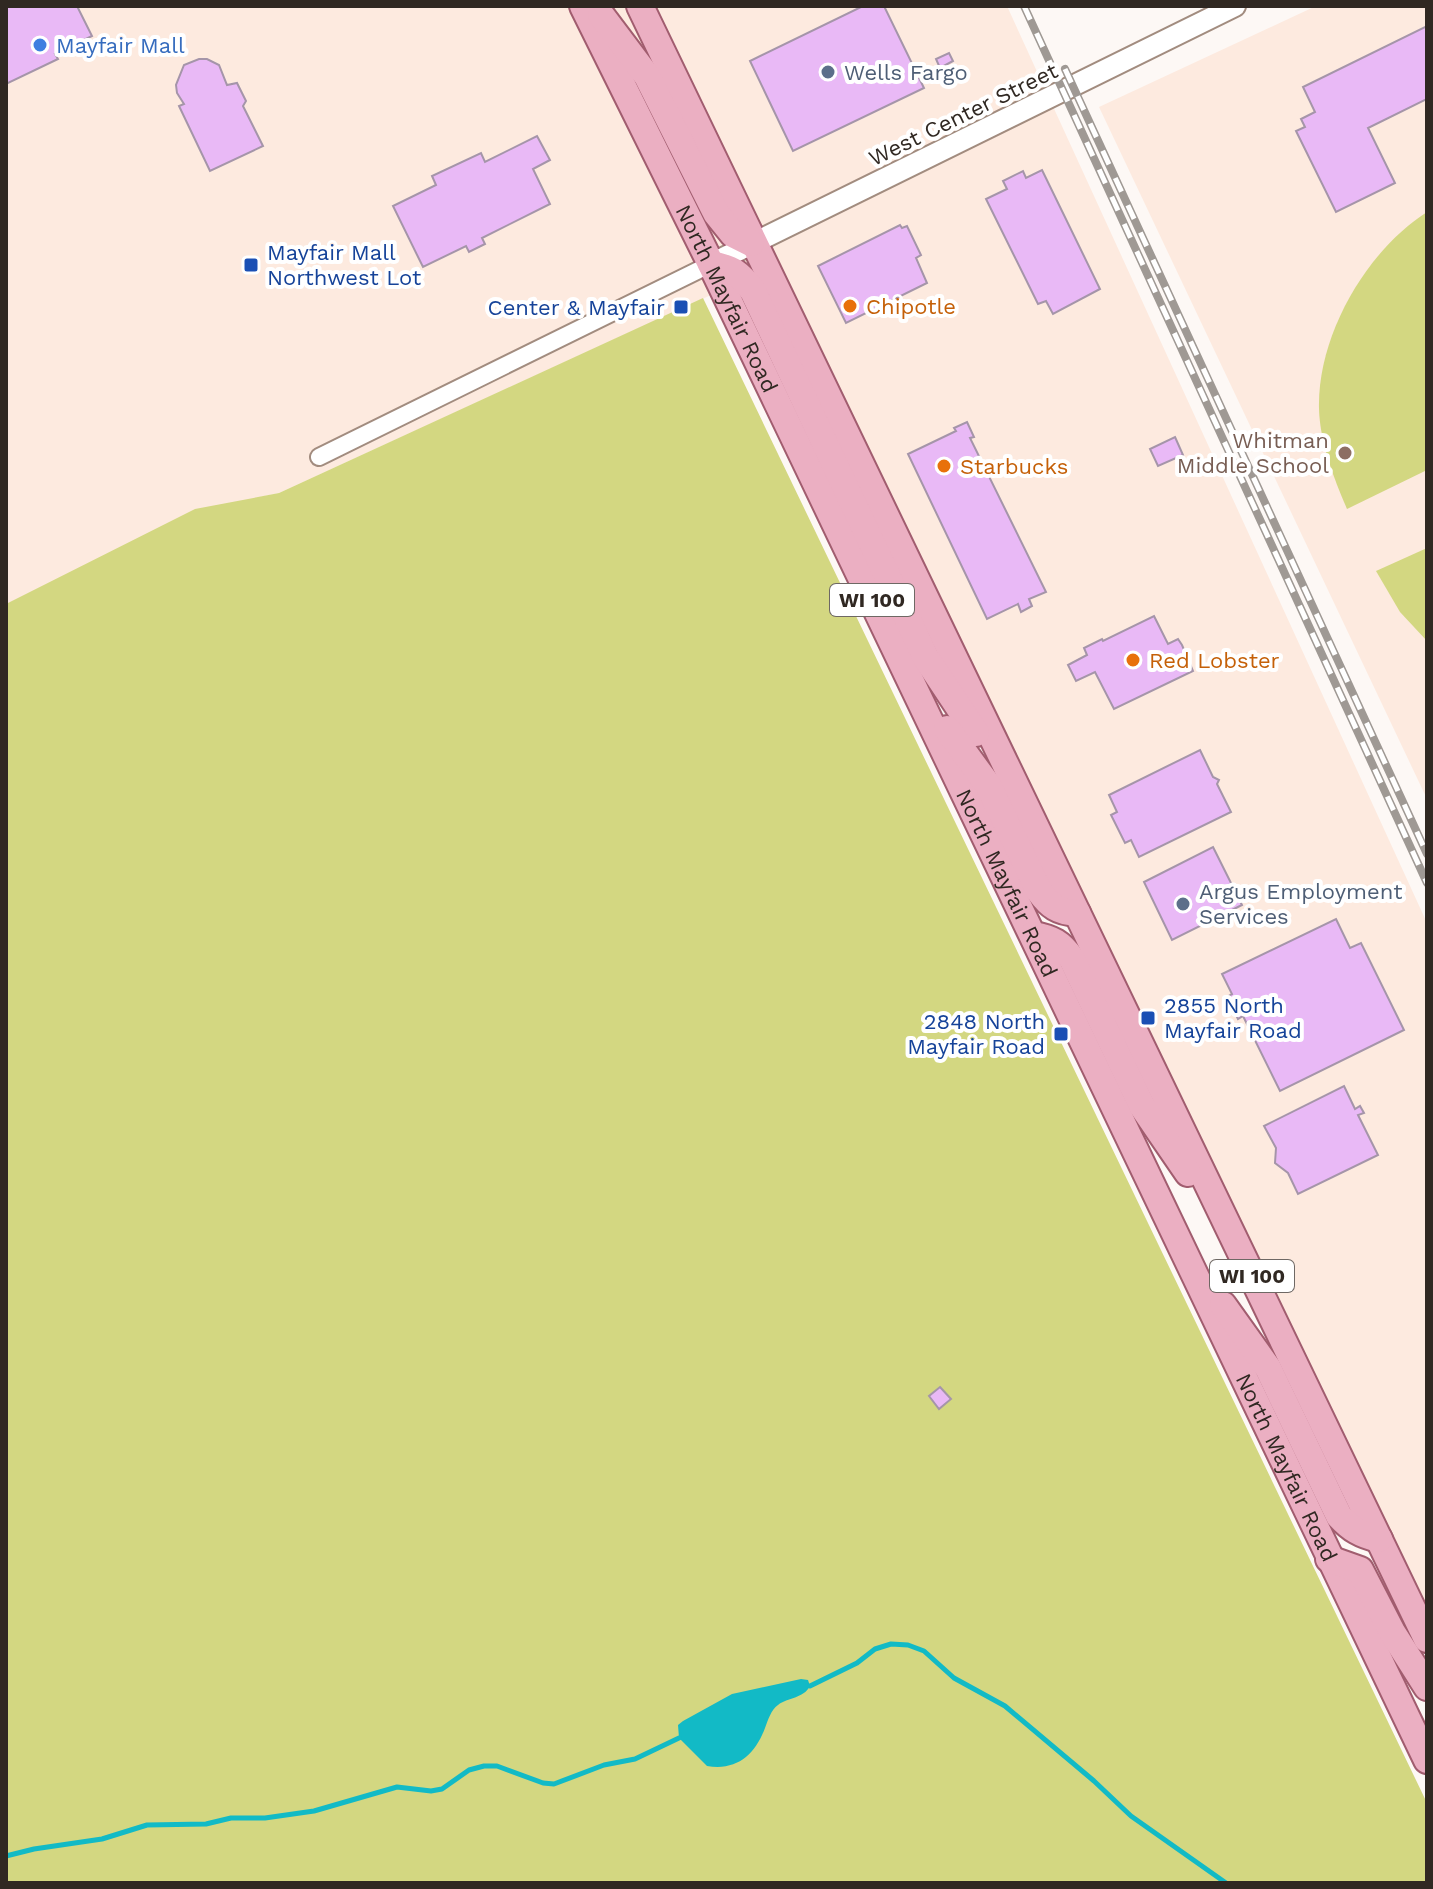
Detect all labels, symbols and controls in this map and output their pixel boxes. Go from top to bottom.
place label: Mayfair Mall [56,33,185,58]
marker: Mayfair Mall [31,36,49,54]
street label: West Center Street [865,58,1062,171]
place label: Wells Fargo [844,60,968,85]
marker: Wells Fargo [819,63,837,81]
street label: North Mayfair Road [671,201,783,397]
place label: Mayfair Mall Northwest Lot [267,240,421,290]
marker: Mayfair Mall Northwest Lot [242,256,260,274]
place label: Chipotle [866,294,956,319]
place label: Center & Mayfair [488,295,665,320]
marker: Chipotle [841,297,859,315]
marker: Center & Mayfair [672,298,690,316]
place label: Whitman Middle School [1177,428,1329,478]
marker: Whitman Middle School [1336,444,1354,462]
place label: Starbucks [960,454,1068,479]
marker: Starbucks [935,457,953,475]
road number: WI 100 [830,584,914,616]
place label: Red Lobster [1149,648,1280,673]
marker: Red Lobster [1124,651,1142,669]
street label: North Mayfair Road [951,785,1062,981]
place label: Argus Employment Services [1199,879,1402,929]
marker: Argus Employment Services [1174,895,1192,913]
place label: 2855 North Mayfair Road [1164,993,1302,1043]
place label: 2848 North Mayfair Road [907,1009,1045,1059]
marker: 2855 North Mayfair Road [1139,1009,1157,1027]
marker: 2848 North Mayfair Road [1052,1025,1070,1043]
road number: WI 100 [1210,1260,1294,1292]
street label: North Mayfair Road [1231,1369,1342,1566]

